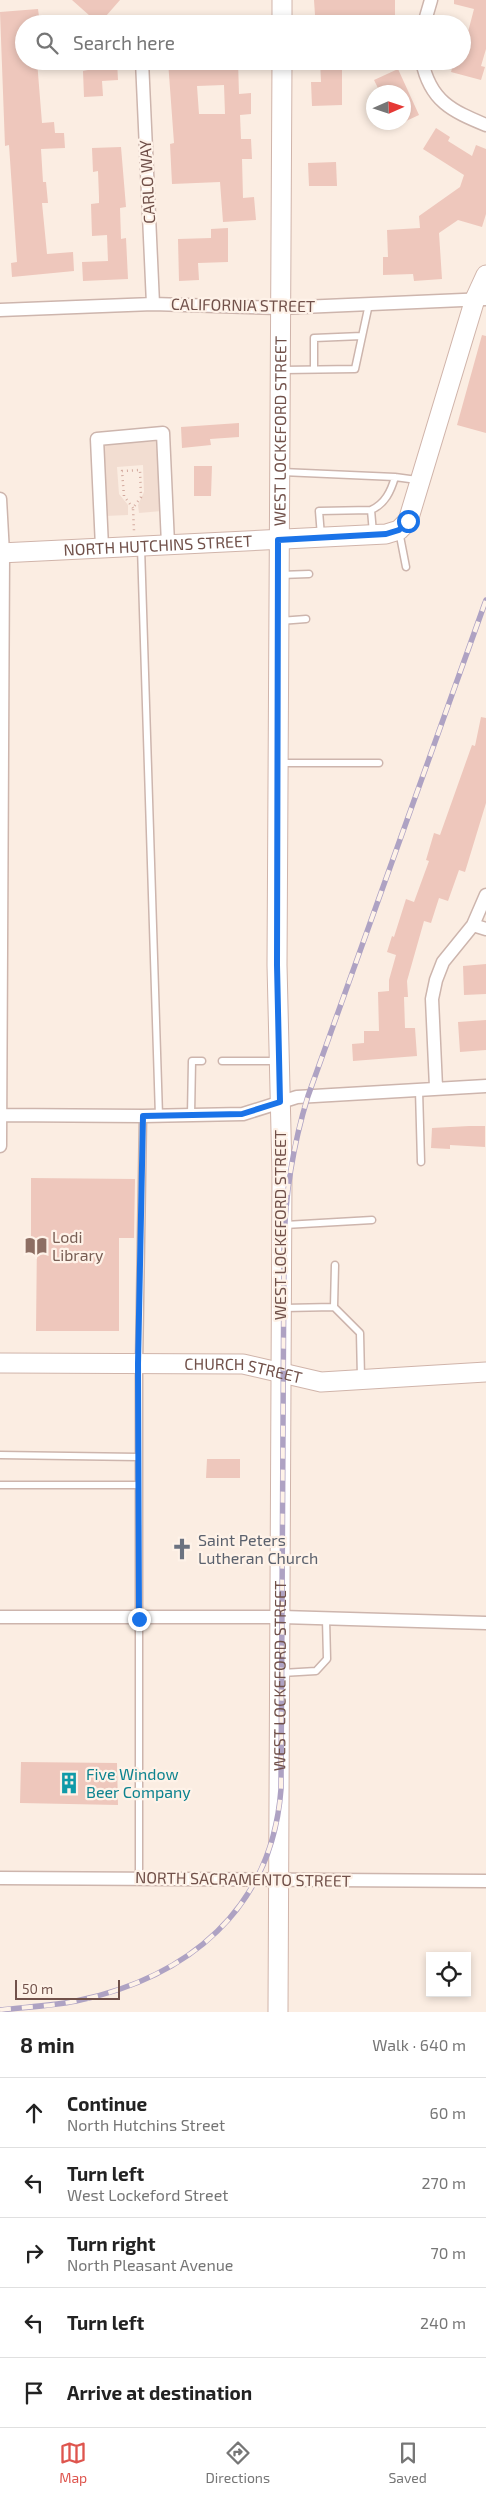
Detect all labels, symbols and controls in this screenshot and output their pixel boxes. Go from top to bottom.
search box [15,15,471,70]
icon: search [33,29,61,57]
text: Search here [73,31,175,54]
north arrow [366,85,411,130]
street label: CARLO WAY [135,140,158,224]
street label: CALIFORNIA STREET [171,294,315,315]
street label: WEST LOCKEFORD STREET [269,336,289,526]
route start [397,510,420,533]
street label: NORTH HUTCHINS STREET [63,531,253,559]
street label: WEST LOCKEFORD STREET [270,1130,289,1320]
place label: Lodi Library [52,1227,104,1264]
library icon: Lodi Library [23,1233,49,1259]
street label: CHURCH STREET [184,1354,304,1386]
place label: Saint Peters Lutheran Church [198,1530,318,1567]
church icon: Saint Peters Lutheran Church [169,1536,195,1562]
street label: WEST LOCKEFORD STREET [269,1581,289,1771]
route end [128,1608,151,1631]
place label: Five Window Beer Company [86,1764,191,1801]
building icon: Five Window Beer Company [56,1770,82,1796]
street label: NORTH SACRAMENTO STREET [135,1867,351,1890]
map controls [426,1952,471,1997]
button: locate [426,1952,471,1997]
scale bar [15,1977,120,2000]
text: 50 m [22,1980,53,1997]
text: 8 min [20,2032,75,2057]
text: Walk · 640 m [372,2035,466,2054]
text: Continue [67,2092,147,2115]
icon: ahead [20,2099,48,2127]
text: 60 m [430,2103,466,2122]
text: North Hutchins Street [67,2115,225,2134]
text: Turn left [67,2162,144,2185]
icon: left [20,2169,48,2197]
text: 270 m [422,2173,466,2192]
text: West Lockeford Street [67,2185,228,2204]
text: Turn right [67,2232,155,2255]
icon: right [20,2239,48,2267]
text: 70 m [431,2243,466,2262]
text: North Pleasant Avenue [67,2255,233,2274]
icon: left [20,2309,48,2337]
text: Turn left [67,2311,144,2334]
text: 240 m [420,2313,466,2332]
icon: arrive [20,2379,48,2407]
text: Arrive at destination [67,2381,252,2404]
tab: Map [59,2439,87,2486]
tab: Directions [206,2439,270,2486]
tab: Saved [388,2439,427,2486]

